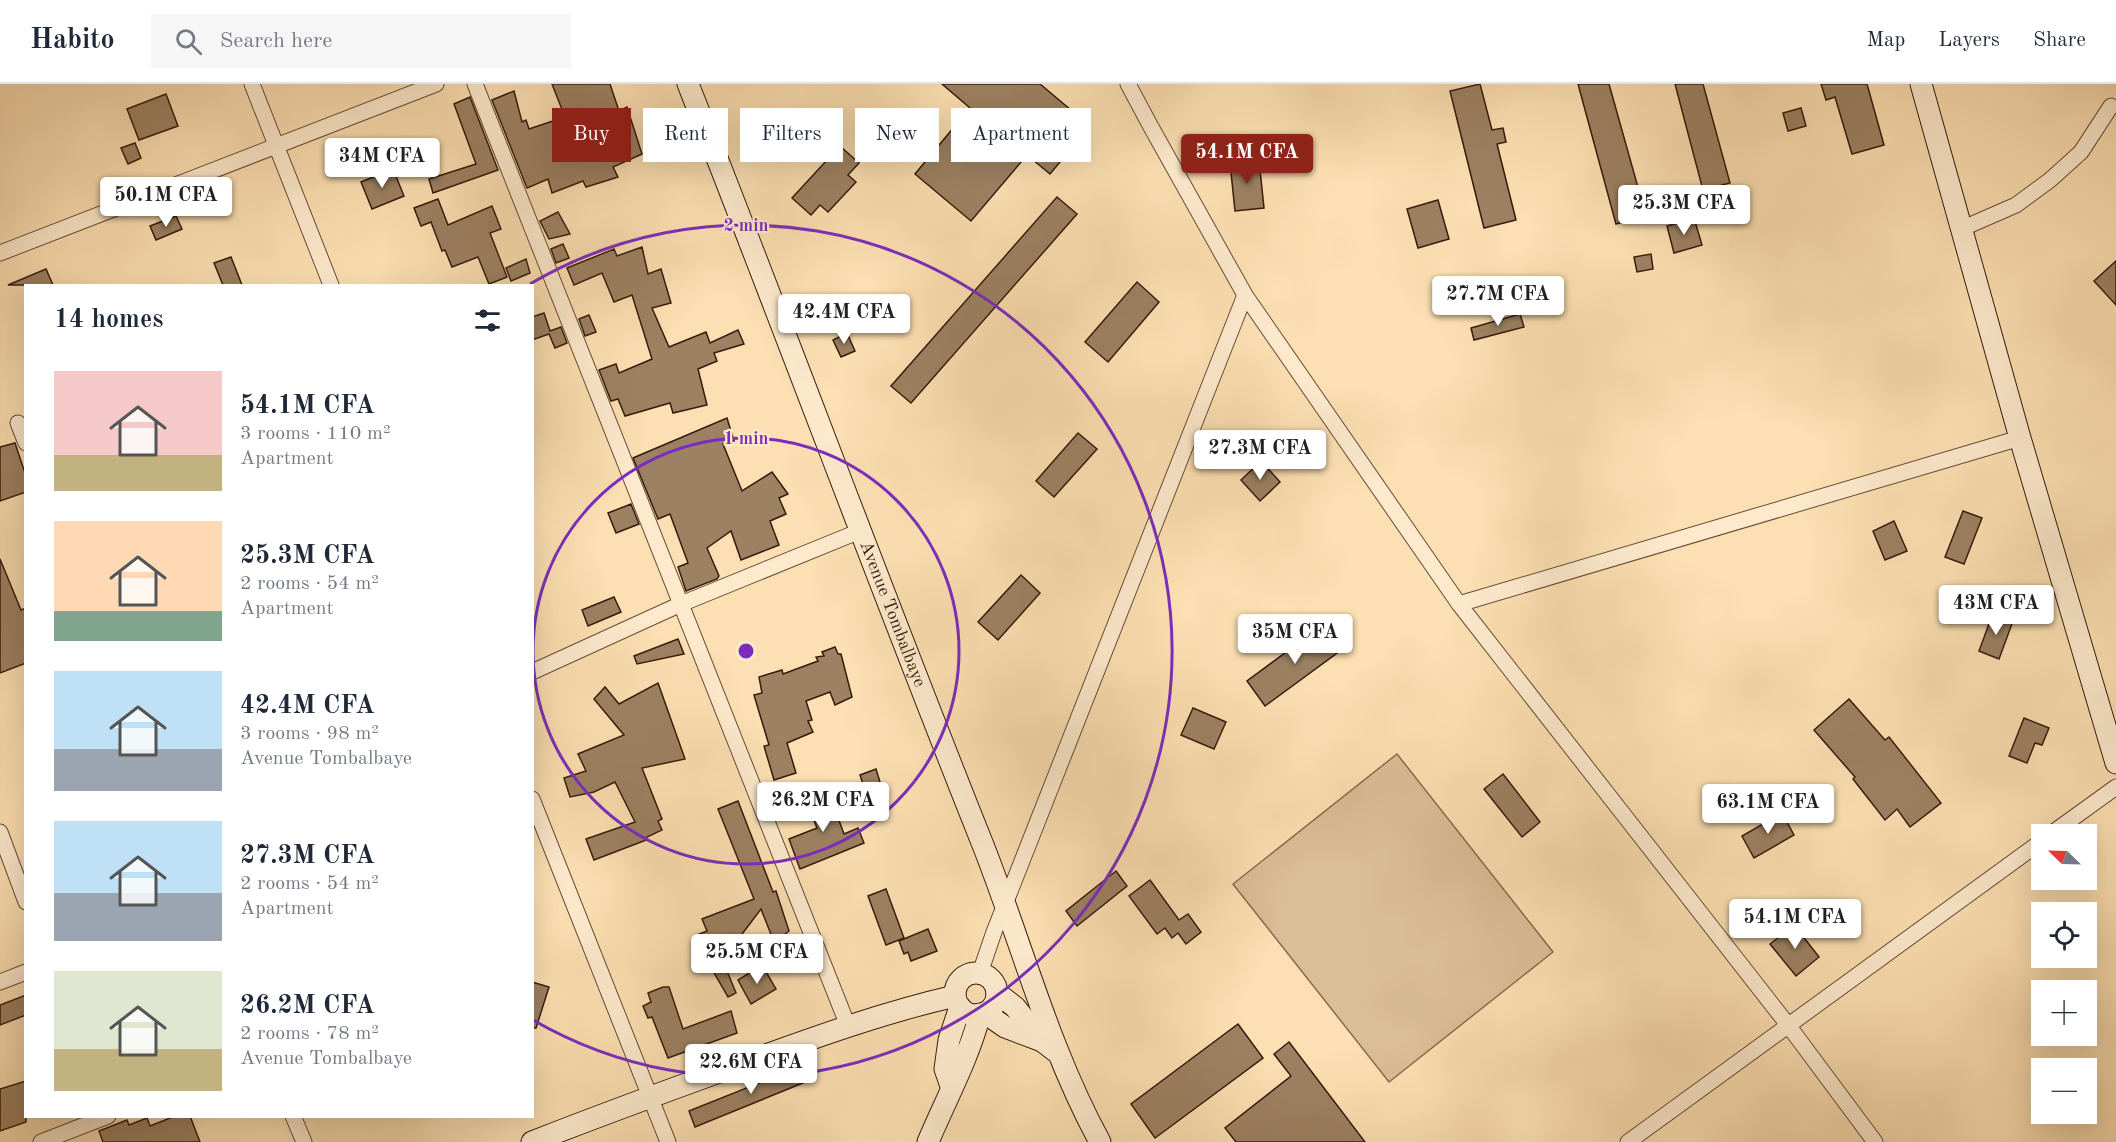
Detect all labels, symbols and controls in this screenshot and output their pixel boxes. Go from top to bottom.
search box [151,14,571,68]
icon: search [172,25,205,58]
text: Habito [30,27,115,55]
text: Search here [220,30,332,52]
text: Map [1866,30,1905,51]
text: Layers [1938,30,2000,51]
text: Share [2033,30,2086,51]
chip: Buy [552,108,631,162]
chip: Rent [643,108,728,162]
chip: Filters [740,108,843,162]
chip: New [855,108,939,162]
chip: Apartment [951,108,1091,162]
pin: 54.1M CFA [1178,134,1316,185]
pin: 34M CFA [327,138,437,189]
text: 54.1M CFA [1195,143,1299,163]
text: 34M CFA [339,147,425,167]
pin: 50.1M CFA [97,177,235,228]
pin: 25.3M CFA [1615,185,1753,236]
text: 50.1M CFA [114,186,218,206]
text: 25.3M CFA [1632,194,1736,214]
text: 2 min [723,217,769,235]
pin: 27.7M CFA [1429,276,1567,327]
text: 27.7M CFA [1446,285,1550,305]
pin: 42.4M CFA [775,294,913,345]
text: 42.4M CFA [792,303,896,323]
icon: filters [471,304,504,337]
text: 14 homes [54,307,163,333]
text: 54.1M CFA [240,393,375,419]
icon: home [102,395,174,467]
text: 3 rooms · 110 m² [240,424,390,444]
text: 1 min [723,430,769,448]
pin: 27.3M CFA [1191,430,1329,481]
text: 27.3M CFA [1208,439,1312,459]
text: Apartment [240,449,334,469]
street label: Avenue Tombalbaye [856,538,929,689]
text: 25.3M CFA [240,543,375,569]
icon: home [102,545,174,617]
text: 2 rooms · 54 m² [240,574,379,594]
pin: 43M CFA [1941,585,2051,636]
text: 43M CFA [1953,594,2039,614]
text: Apartment [240,599,334,619]
pin: 35M CFA [1240,614,1350,665]
text: 35M CFA [1252,623,1338,643]
centre of rings [736,641,756,661]
text: 42.4M CFA [240,693,375,719]
icon: home [102,695,174,767]
text: 3 rooms · 98 m² [240,724,379,744]
text: Avenue Tombalbaye [240,749,412,769]
pin: 26.2M CFA [754,782,892,833]
pin: 63.1M CFA [1699,784,1837,835]
text: 26.2M CFA [771,791,875,811]
text: 63.1M CFA [1716,793,1820,813]
north arrow [2031,824,2097,890]
map controls [2031,824,2097,1124]
text: 27.3M CFA [240,843,375,869]
icon: home [102,845,174,917]
text: 2 rooms · 54 m² [240,874,379,894]
text: Apartment [240,899,334,919]
pin: 54.1M CFA [1726,899,1864,950]
button: locate [2031,902,2097,968]
text: 54.1M CFA [1743,908,1847,928]
pin: 25.5M CFA [688,934,826,985]
text: 25.5M CFA [705,943,809,963]
button: + [2031,980,2097,1046]
text: 26.2M CFA [240,993,375,1019]
icon: home [102,995,174,1067]
text: 2 rooms · 78 m² [240,1024,379,1044]
pin: 22.6M CFA [682,1044,820,1095]
text: Avenue Tombalbaye [240,1049,412,1069]
text: 22.6M CFA [699,1053,803,1073]
button: − [2031,1058,2097,1124]

